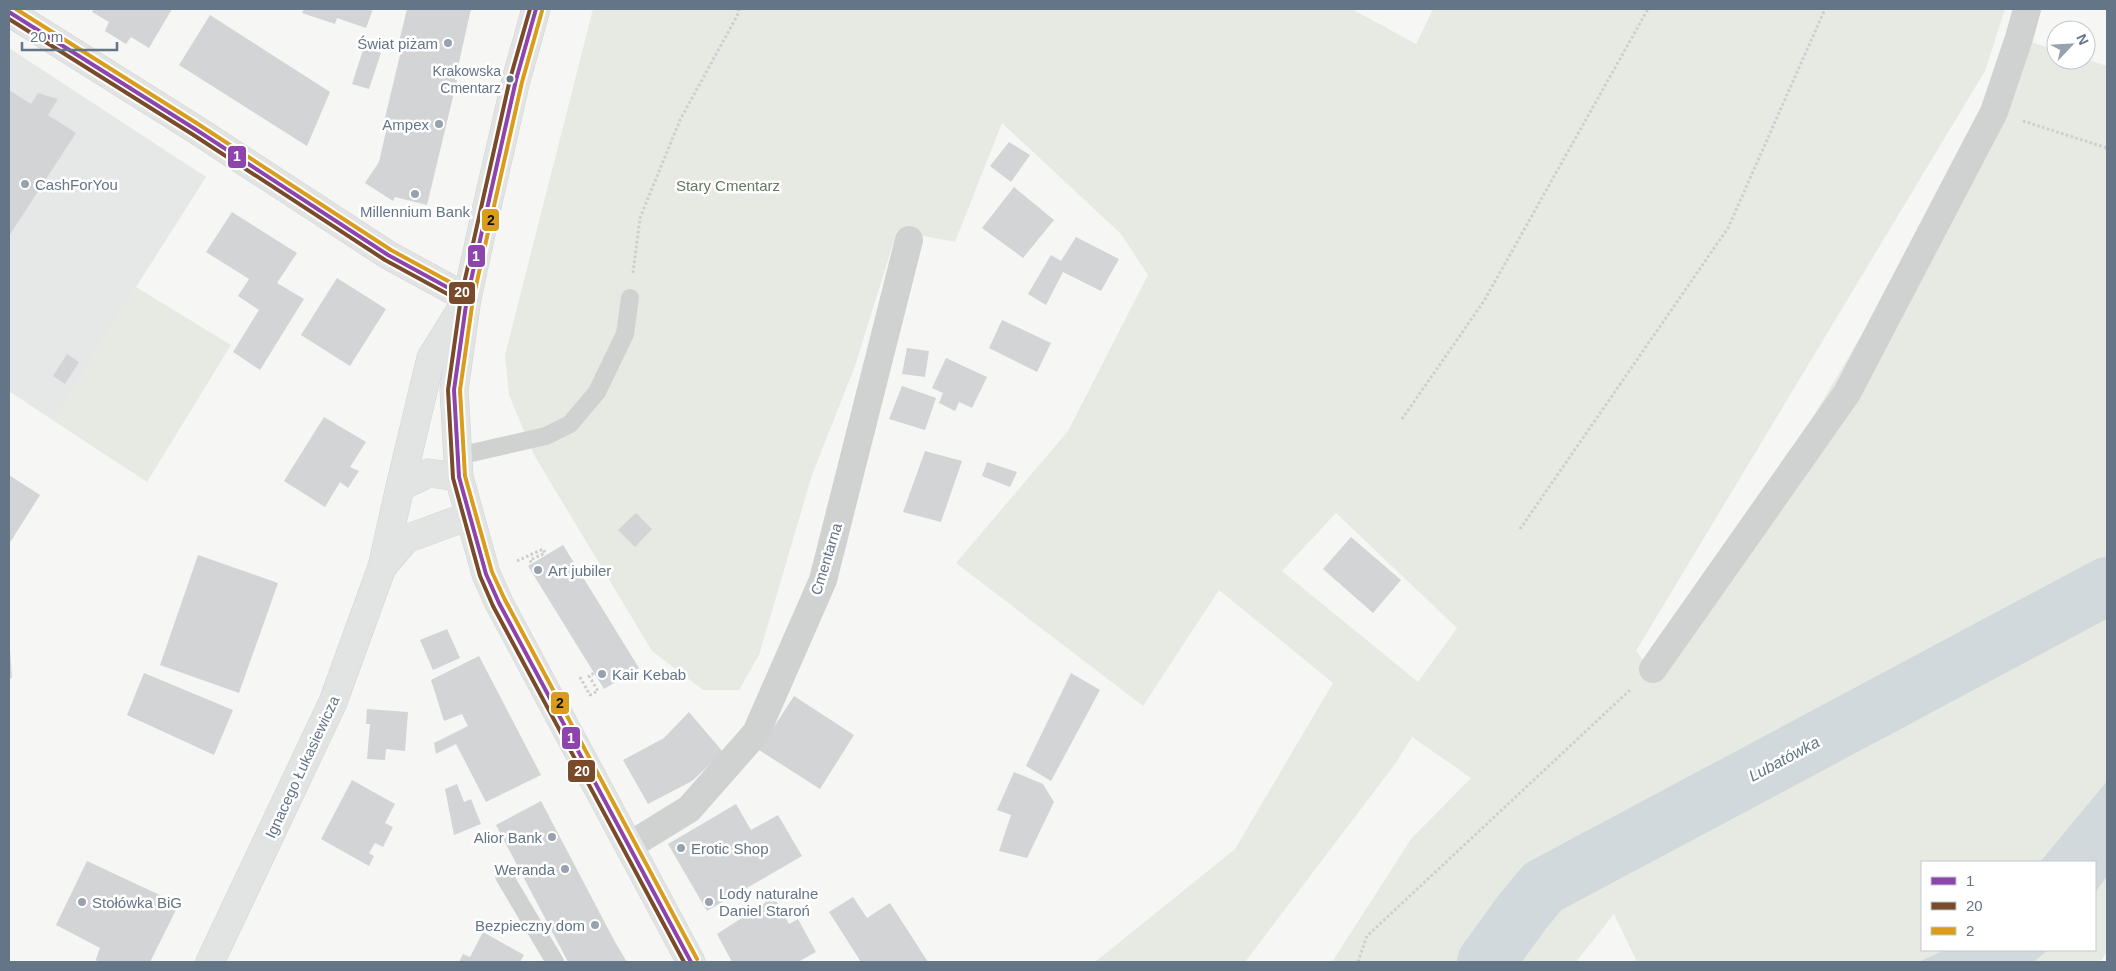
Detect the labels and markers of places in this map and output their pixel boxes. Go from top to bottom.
place label: Świat piżam [357,35,438,52]
marker: Świat piżam [442,37,454,49]
place label: Krakowska Cmentarz [433,63,501,96]
marker: Krakowska Cmentarz [505,74,515,84]
place label: Ampex [382,116,429,133]
marker: Ampex [433,118,445,130]
place label: CashForYou [35,176,118,193]
marker: CashForYou [19,178,31,190]
marker: Millennium Bank [409,188,421,200]
place label: Millennium Bank [360,203,471,220]
place label: Art jubiler [548,562,611,579]
marker: Art jubiler [532,564,544,576]
place label: Kair Kebab [612,666,686,683]
marker: Kair Kebab [596,668,608,680]
place label: Alior Bank [474,829,542,846]
marker: Alior Bank [546,831,558,843]
place label: Erotic Shop [691,840,769,857]
marker: Erotic Shop [675,842,687,854]
place label: Weranda [494,861,556,878]
marker: Weranda [559,863,571,875]
place label: Lody naturalne Daniel Staroń [719,885,818,919]
place label: Stołówka BiG [92,894,182,911]
marker: Stołówka BiG [76,896,88,908]
marker: Lody naturalne Daniel Staroń [703,896,715,908]
place label: Bezpieczny dom [475,917,585,934]
marker: Bezpieczny dom [589,919,601,931]

